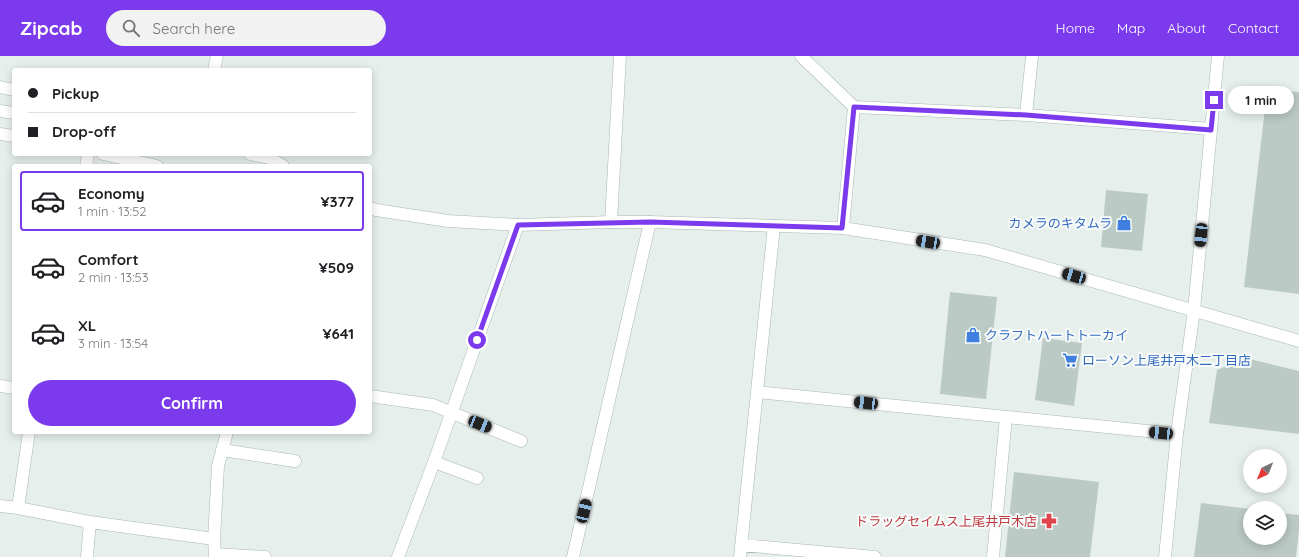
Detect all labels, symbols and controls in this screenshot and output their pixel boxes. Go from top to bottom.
search box [106,10,386,46]
text: Zipcab [20,16,82,40]
icon: search [120,17,142,39]
text: Search here [152,19,235,38]
text: Home [1056,19,1095,37]
text: Map [1117,19,1145,37]
text: About [1167,19,1206,37]
text: Contact [1228,19,1279,37]
text: Pickup [52,84,99,103]
callout: 1 min [1228,86,1294,114]
route end [1205,91,1223,109]
text: 1 min [1245,92,1277,108]
text: Drop-off [52,122,116,141]
icon: car [30,183,66,219]
text: Economy [78,184,145,203]
text: ¥377 [321,192,354,211]
text: 1 min · 13:52 [78,203,146,219]
shop icon: カメラのキタムラ [1115,214,1133,232]
place label: カメラのキタムラ [1009,215,1112,231]
car [1194,222,1208,248]
car [915,234,941,250]
icon: car [30,249,66,285]
text: Comfort [78,250,139,269]
text: ¥509 [319,258,354,277]
car [1061,267,1087,285]
text: 2 min · 13:53 [78,269,149,285]
icon: car [30,315,66,351]
text: XL [78,316,96,335]
text: ¥641 [323,324,354,343]
shop icon: クラフトハートトーカイ [964,326,982,344]
place label: クラフトハートトーカイ [985,327,1128,343]
route start [468,331,486,349]
text: 3 min · 13:54 [78,335,148,351]
supermarket icon: ローソン上尾井戸木二丁目店 [1061,351,1079,369]
place label: ローソン上尾井戸木二丁目店 [1082,352,1251,368]
button: Confirm [28,380,356,426]
car [853,396,879,410]
car [467,414,493,434]
car [1149,426,1173,440]
north arrow [1243,449,1287,493]
map controls [1243,449,1287,545]
car [575,498,593,524]
button: layers [1243,501,1287,545]
pharmacy icon: ドラッグセイムス上尾井戸木店 [1040,512,1058,530]
place label: ドラッグセイムス上尾井戸木店 [855,513,1037,529]

